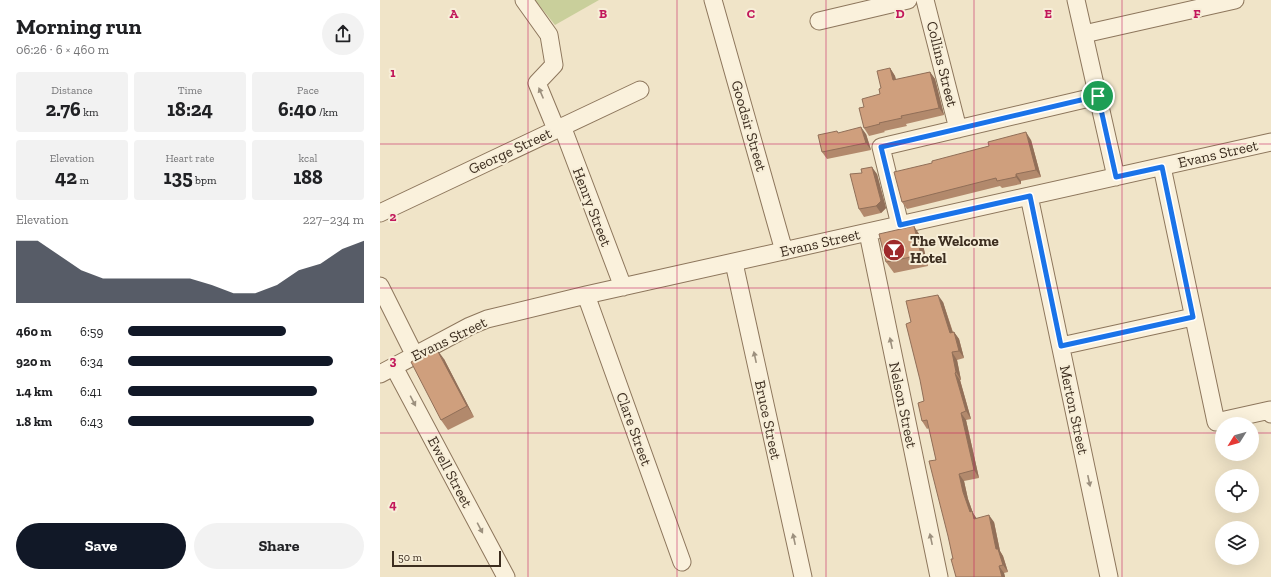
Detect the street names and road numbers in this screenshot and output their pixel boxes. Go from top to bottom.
street label: Collins Street [923,19,961,109]
street label: Goodsir Street [727,78,771,174]
street label: George Street [466,124,555,178]
street label: Evans Street [1176,136,1260,172]
street label: Henry Street [569,165,615,249]
street label: Evans Street [778,225,862,261]
street label: Evans Street [408,313,490,365]
street label: Nelson Street [885,360,921,450]
street label: Merton Street [1056,364,1092,457]
street label: Bruce Street [751,379,785,462]
street label: Clare Street [612,390,656,469]
street label: Ewell Street [424,433,476,511]

